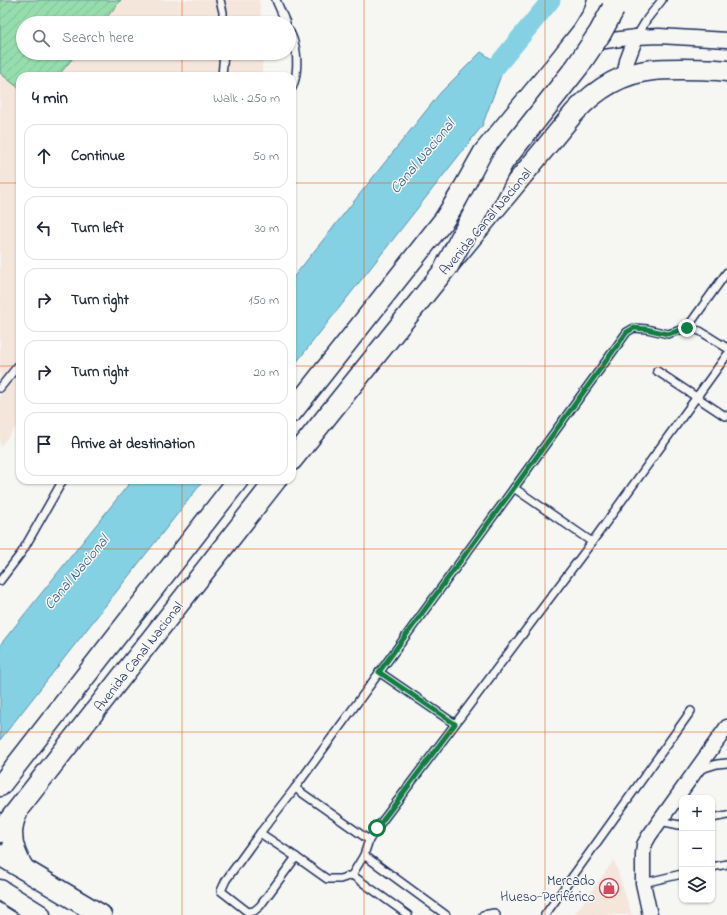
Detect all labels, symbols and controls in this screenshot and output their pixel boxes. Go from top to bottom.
search box [16,16,296,60]
icon: search [30,27,52,49]
text: Search here [62,27,134,49]
text: 4 min [32,86,68,111]
text: Walk · 250 m [213,89,280,108]
water label: Canal Nacional [385,113,462,199]
icon: ahead [33,145,55,167]
text: Continue [71,145,125,167]
text: 50 m [253,147,279,166]
street label: Avenida Canal Nacional [435,164,537,280]
icon: left [33,217,55,239]
text: Turn left [71,217,124,239]
text: 30 m [255,219,279,238]
icon: right [33,289,55,311]
text: Turn right [71,289,129,311]
text: 150 m [248,291,279,310]
route end [678,319,696,337]
icon: right [33,361,55,383]
text: Turn right [71,361,129,383]
text: 20 m [254,363,279,382]
icon: arrive [33,433,55,455]
text: Arrive at destination [71,433,195,455]
water label: Canal Nacional [39,529,116,615]
street label: Avenida Canal Nacional [90,597,189,716]
map controls [679,795,715,903]
button: + [679,795,715,831]
route start [368,819,386,837]
button: − [679,831,715,867]
button: layers [679,867,715,903]
place label: Mercado Hueso-Periférico [500,871,595,908]
shop icon: Mercado Hueso-Periférico [598,877,620,899]

